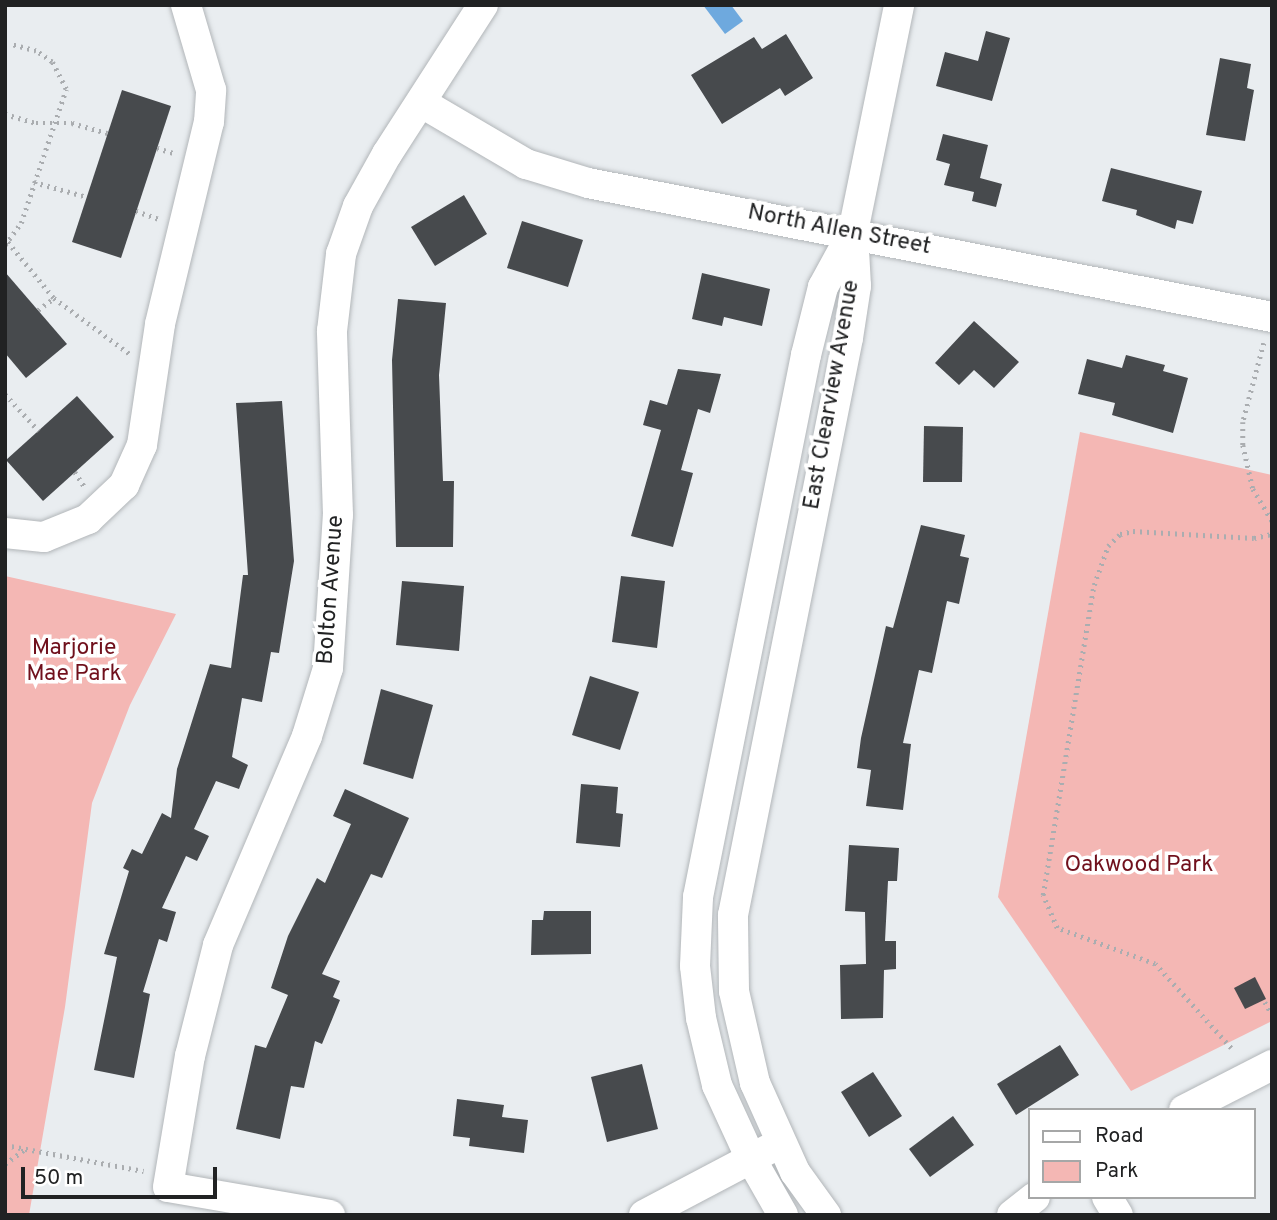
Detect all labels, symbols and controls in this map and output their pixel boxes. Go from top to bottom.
street label: North Allen Street [745,200,933,262]
street label: East Clearview Avenue [799,278,867,512]
street label: Bolton Avenue [313,514,351,666]
park label: Marjorie Mae Park [26,635,122,689]
park label: Oakwood Park [1065,852,1213,880]
legend [1028,1108,1256,1199]
text: Road [1095,1123,1144,1150]
scale bar [24,1154,220,1198]
text: Park [1095,1158,1138,1185]
text: 50 m [34,1165,83,1192]

